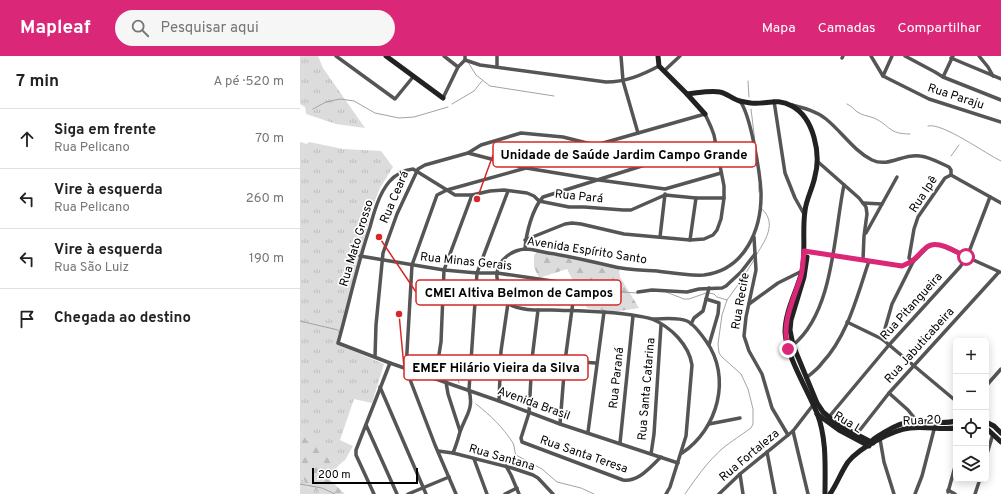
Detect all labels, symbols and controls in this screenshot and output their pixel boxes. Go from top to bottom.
search box [115,10,395,46]
text: Mapleaf [20,16,91,40]
icon: search [129,17,151,39]
text: Pesquisar aqui [161,19,259,38]
text: Mapa [762,20,796,37]
text: Camadas [818,20,876,37]
text: Compartilhar [898,20,981,37]
text: 7 min [16,71,59,93]
text: A pé · 520 m [214,74,284,90]
street label: Rua Paraju [925,80,986,114]
text: Siga em frente [54,121,156,140]
icon: ahead [16,128,38,150]
text: 70 m [255,131,284,147]
text: Rua Pelicano [54,140,130,156]
callout: Unidade de Saúde Jardim Campo Grande [493,142,756,167]
text: Unidade de Saúde Jardim Campo Grande [500,148,748,164]
street label: Rua Ceará [377,169,413,226]
street label: Rua Ipê [906,173,942,216]
text: Vire à esquerda [54,181,163,200]
street label: Rua Pará [554,187,604,207]
icon: left [16,188,38,210]
text: 260 m [246,191,284,207]
street label: Rua Mato Grosso [336,198,378,289]
text: Rua Pelicano [54,200,130,216]
street label: Avenida Espírito Santo [526,234,648,268]
text: Vire à esquerda [54,241,163,260]
icon: left [16,248,38,270]
route start [957,248,975,266]
street label: Rua Minas Gerais [419,249,513,275]
text: 190 m [249,251,284,267]
text: Rua São Luiz [54,260,129,276]
street label: Rua Pitangueira [877,269,946,344]
street label: Rua Recife [728,272,754,331]
callout: CMEI Altiva Belmon de Campos [416,280,621,305]
text: CMEI Altiva Belmon de Campos [425,286,613,302]
street label: Rua Jabuticabeira [881,304,958,387]
icon: arrive [16,308,38,330]
text: Chegada ao destino [54,309,191,328]
street label: Rua Santa Catarina [635,337,659,441]
map controls [953,338,989,482]
button: + [953,338,989,374]
route end [779,340,797,358]
street label: Rua Paraná [606,347,628,410]
callout: EMEF Hilário Vieira da Silva [404,355,588,380]
text: EMEF Hilário Vieira da Silva [412,361,580,377]
button: − [953,374,989,410]
street label: Avenida Brasil [495,383,572,425]
street label: Rua L [830,408,865,438]
button: locate [953,410,989,446]
street label: Rua 20 [902,412,942,430]
street label: Rua Fortaleza [716,426,783,486]
street label: Rua Santa Teresa [538,432,630,478]
street label: Rua Santana [467,441,537,475]
button: layers [953,446,989,482]
scale bar [312,466,418,485]
text: 200 m [318,468,351,482]

